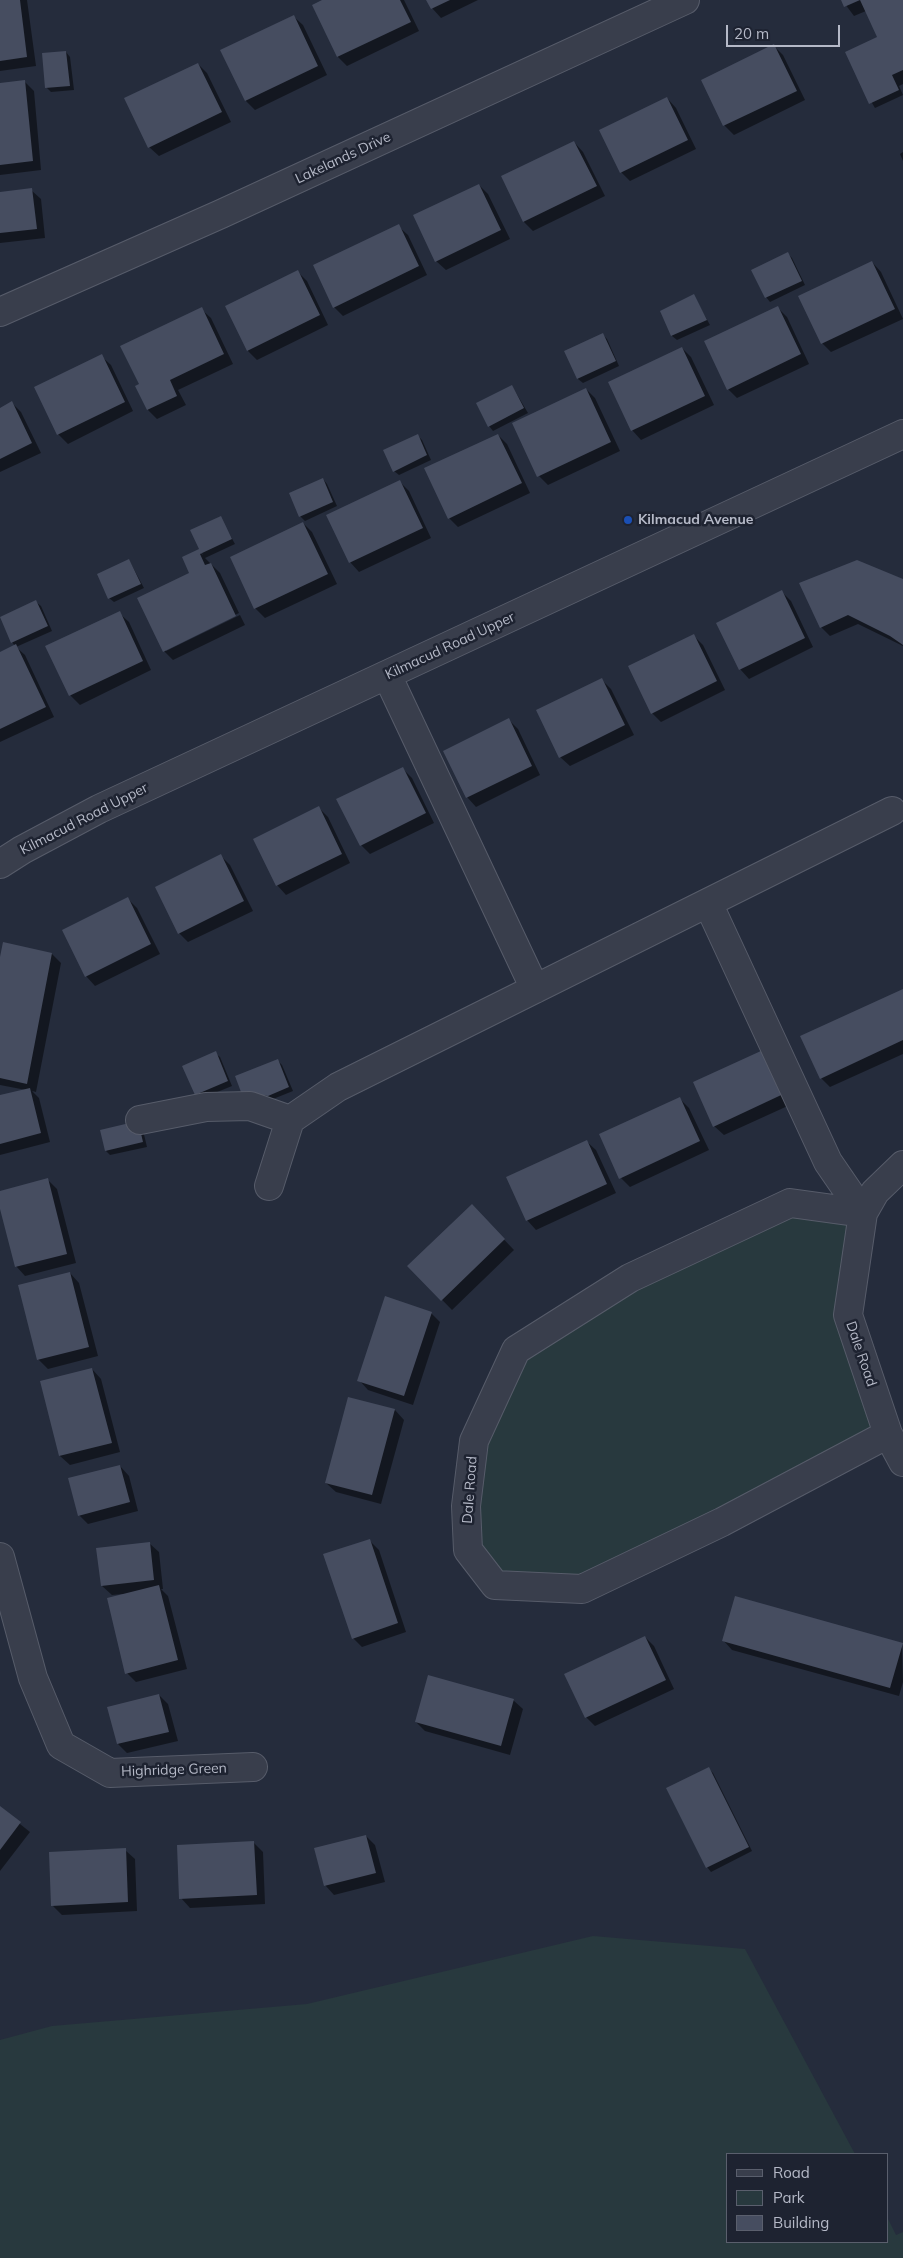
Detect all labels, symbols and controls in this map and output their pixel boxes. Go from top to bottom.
scale bar [728,15,842,47]
text: 20 m [734,24,769,43]
street label: Lakelands Drive [293,129,393,187]
place label: Kilmacud Avenue [638,512,754,528]
marker: Kilmacud Avenue [622,514,634,526]
street label: Kilmacud Road Upper [383,609,517,683]
street label: Kilmacud Road Upper [17,780,151,858]
street label: Dale Road [842,1319,880,1389]
street label: Dale Road [459,1456,481,1524]
street label: Highridge Green [121,1760,227,1780]
legend [726,2153,888,2243]
text: Road [773,2163,810,2182]
text: Park [773,2188,805,2207]
text: Building [773,2213,829,2232]

